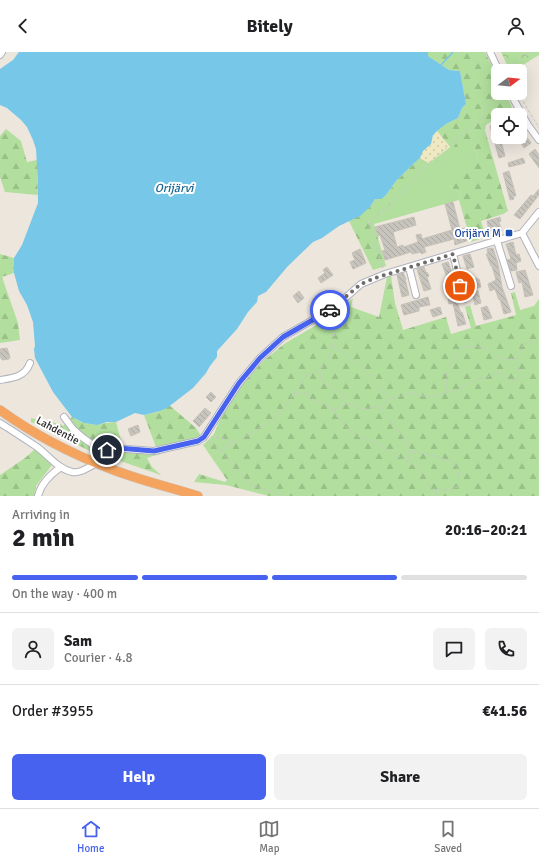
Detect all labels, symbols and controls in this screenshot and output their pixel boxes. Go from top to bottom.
icon: back [12,15,34,37]
text: Bitely [246,15,293,37]
icon: person [505,15,527,37]
north arrow [491,64,527,100]
map controls [491,64,527,144]
button: locate [491,108,527,144]
water label: Orijärvi [155,181,195,196]
place label: Orijärvi M [454,227,501,240]
marker: Orijärvi M [504,228,514,238]
pin [443,269,477,303]
icon: bag [449,275,471,297]
courier [310,290,350,330]
icon: car [319,299,341,321]
street label: Lahdentie [34,414,82,447]
pin [90,433,124,467]
icon: home [96,439,118,461]
text: Arriving in [12,507,70,523]
text: 20:16–20:21 [445,521,527,539]
text: 2 min [12,522,75,554]
text: On the way · 400 m [12,586,117,602]
button: person [12,628,54,670]
button: chat [433,628,475,670]
button: phone [485,628,527,670]
text: Sam [64,632,92,650]
text: Courier · 4.8 [64,650,133,666]
text: Order #3955 [12,702,94,720]
text: €41.56 [482,702,527,720]
button: Help [12,754,266,800]
button: Share [274,754,527,800]
tab: Home [77,818,104,855]
tab: Map [258,818,280,855]
tab: Saved [434,818,462,855]

